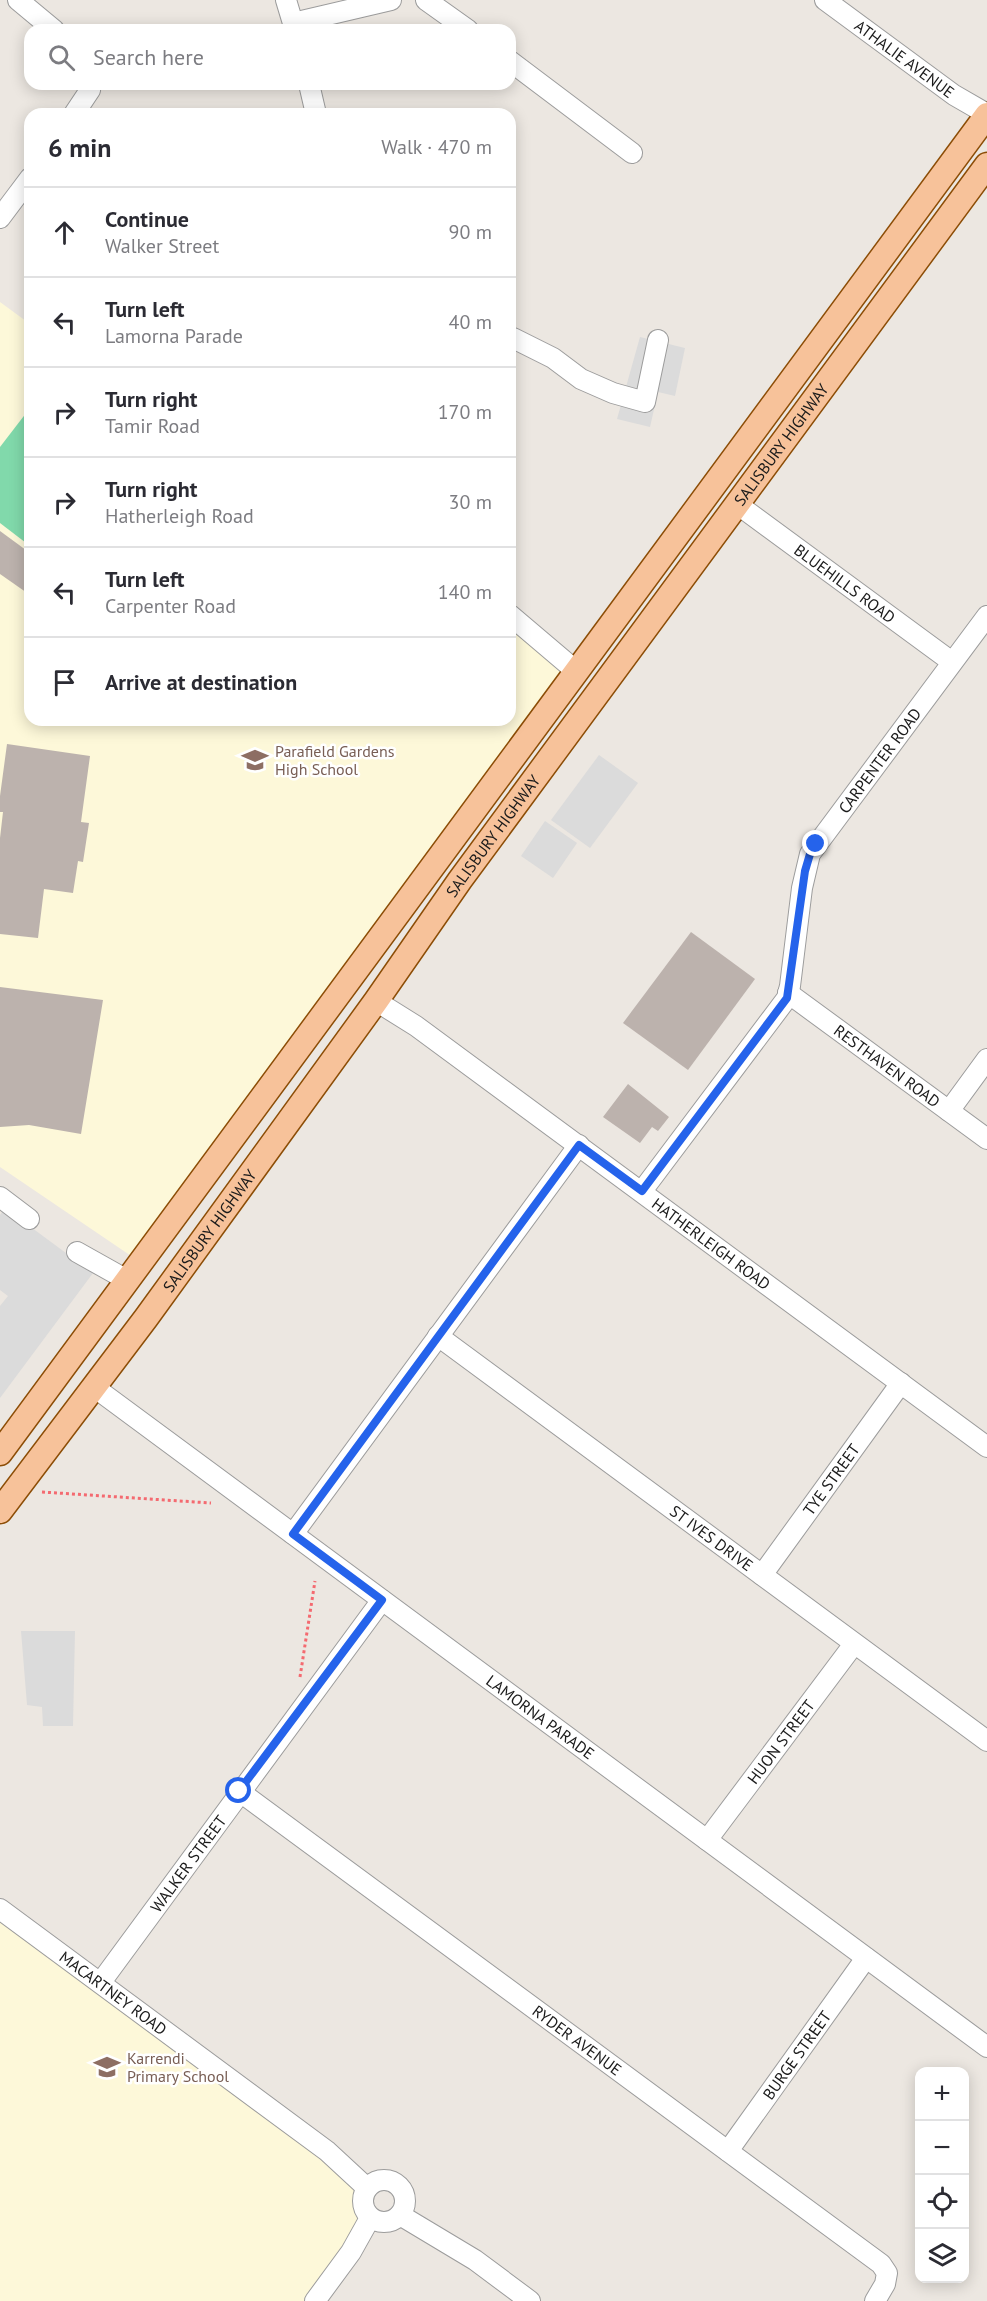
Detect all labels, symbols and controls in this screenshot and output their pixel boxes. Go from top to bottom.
street label: ATHALIE AVENUE [851,15,958,102]
search box [24,24,516,90]
icon: search [45,41,78,74]
text: Search here [93,43,204,71]
text: 6 min [48,131,111,164]
text: Walk · 470 m [381,134,492,160]
text: Continue [105,205,189,233]
icon: ahead [48,216,81,249]
text: 90 m [449,219,492,245]
text: Walker Street [105,233,219,259]
text: Turn left [105,295,185,323]
icon: left [48,306,81,339]
text: 40 m [449,309,492,335]
text: Lamorna Parade [105,323,243,349]
street label: SALISBURY HIGHWAY [730,380,833,509]
text: Turn right [105,385,197,413]
icon: right [48,396,81,429]
text: 170 m [438,399,492,425]
text: Tamir Road [105,413,200,439]
text: Turn right [105,475,197,503]
icon: right [48,486,81,519]
text: 30 m [449,489,492,515]
text: Hatherleigh Road [105,503,254,529]
street label: BLUEHILLS ROAD [790,540,900,627]
text: Turn left [105,565,185,593]
icon: left [48,576,81,609]
text: 140 m [438,579,492,605]
text: Carpenter Road [105,593,236,619]
icon: arrive [48,666,81,699]
text: Arrive at destination [105,668,297,696]
street label: CARPENTER ROAD [834,704,925,817]
place label: Parafield Gardens High School [275,741,395,779]
school or university icon: Parafield Gardens High School [240,745,270,775]
street label: SALISBURY HIGHWAY [441,771,544,901]
route end [802,830,828,856]
street label: RESTHAVEN ROAD [830,1020,944,1111]
street label: SALISBURY HIGHWAY [158,1165,261,1296]
street label: HATHERLEIGH ROAD [648,1193,774,1294]
street label: TYE STREET [799,1440,864,1519]
street label: ST IVES DRIVE [666,1501,757,1575]
street label: LAMORNA PARADE [482,1670,598,1763]
street label: HUON STREET [743,1695,819,1788]
route start [225,1777,251,1803]
street label: WALKER STREET [146,1811,230,1916]
street label: MACARTNEY ROAD [56,1947,171,2039]
street label: RYDER AVENUE [529,2001,626,2080]
street label: BURGE STREET [758,2007,835,2103]
place label: Karrendi Primary School [127,2048,229,2086]
school or university icon: Karrendi Primary School [92,2052,122,2082]
map controls [915,2067,969,2283]
button: + [915,2067,969,2121]
button: − [915,2121,969,2175]
button: locate [915,2175,969,2229]
button: layers [915,2229,969,2283]

